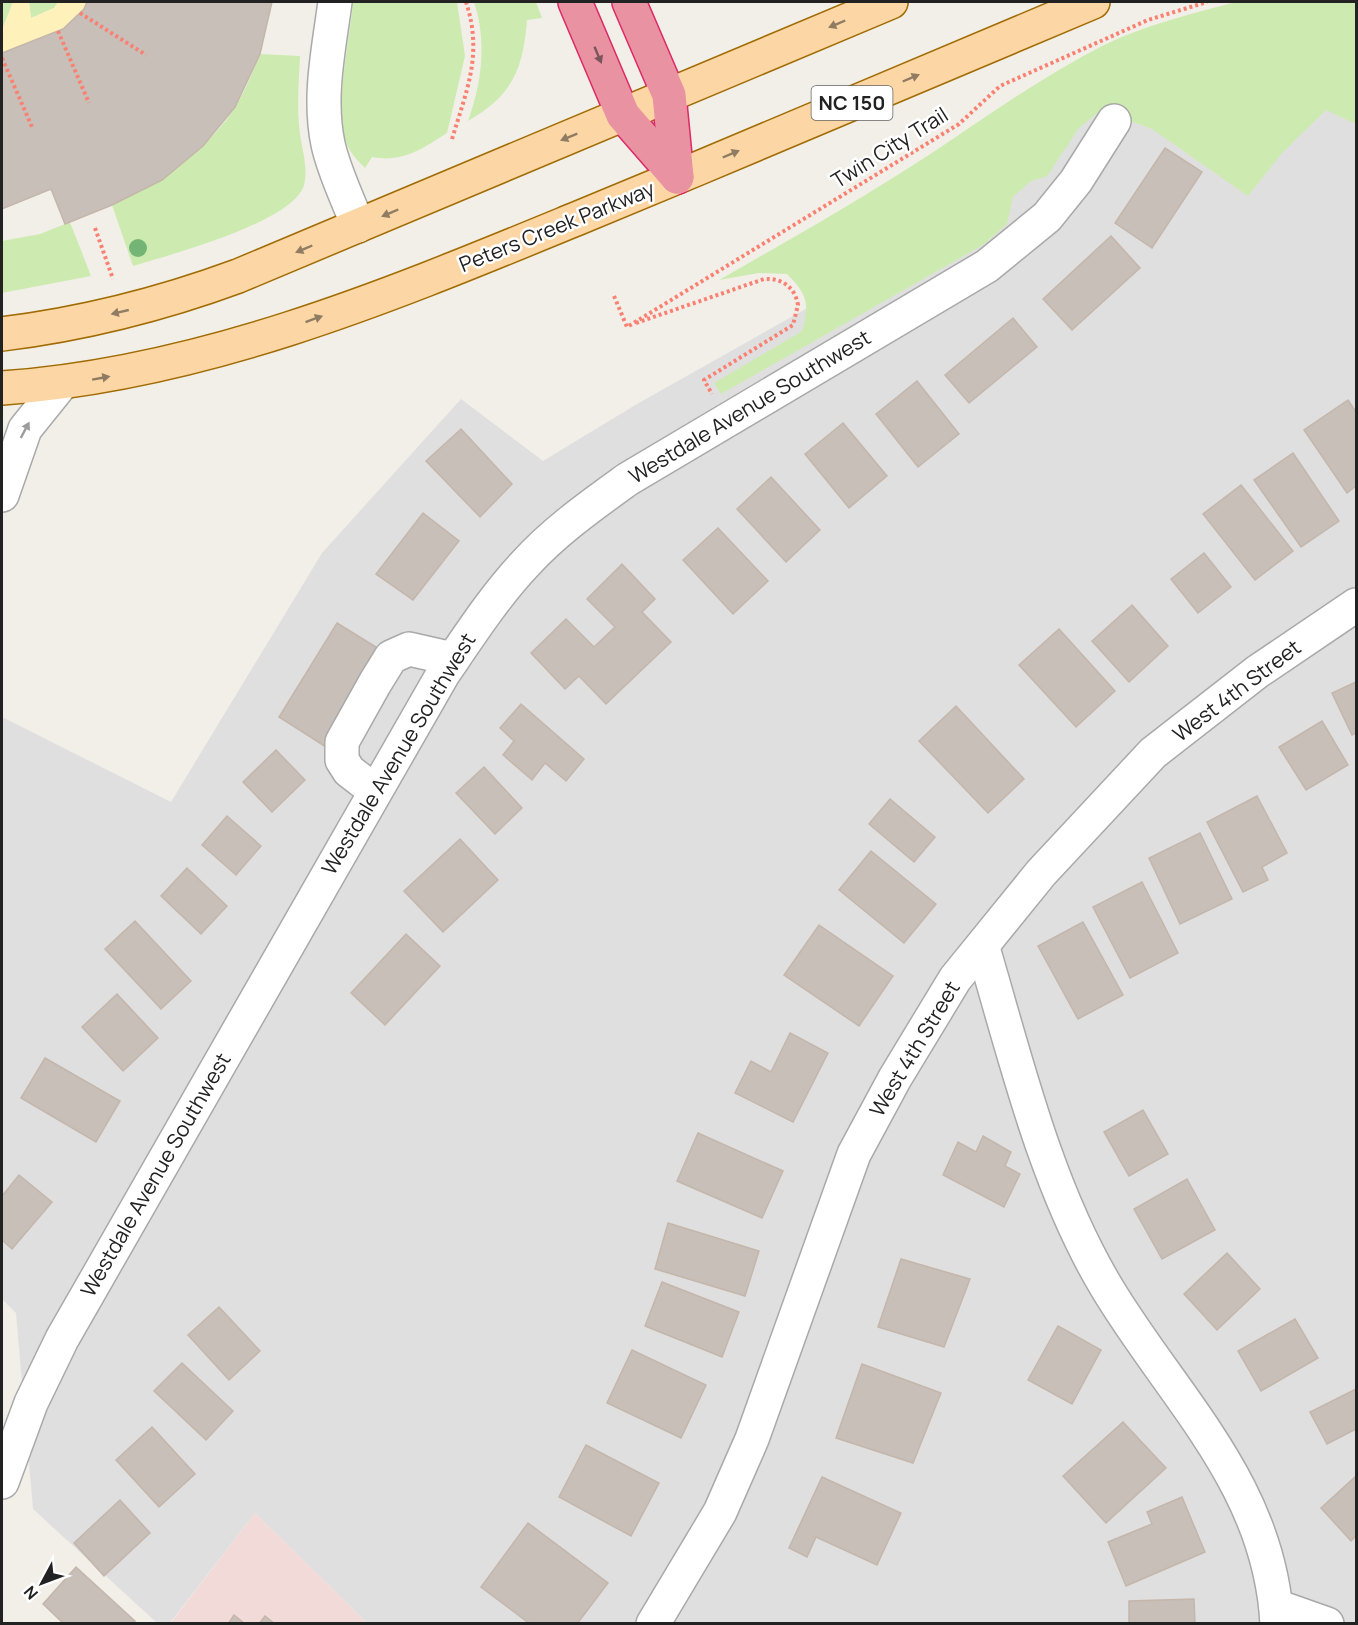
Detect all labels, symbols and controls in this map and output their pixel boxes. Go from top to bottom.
one-way arrow [828,19,846,29]
one-way arrow [594,47,603,64]
one-way arrow [902,74,919,83]
road number: NC 150 [812,86,892,120]
street label: Twin City Trail [826,100,953,194]
one-way arrow [560,132,578,142]
one-way arrow [722,149,740,158]
street label: Peters Creek Parkway [455,174,659,278]
one-way arrow [380,208,398,218]
one-way arrow [295,245,313,254]
one-way arrow [111,308,129,318]
one-way arrow [306,313,324,323]
street label: Westdale Avenue Southwest [623,323,876,490]
one-way arrow [92,373,111,382]
one-way arrow [20,421,30,438]
street label: Westdale Avenue Southwest [315,627,482,880]
street label: West 4th Street [1167,633,1306,748]
street label: West 4th Street [863,976,966,1121]
street label: Westdale Avenue Southwest [74,1047,237,1302]
north arrow [12,1553,72,1613]
text: N [19,1581,43,1604]

